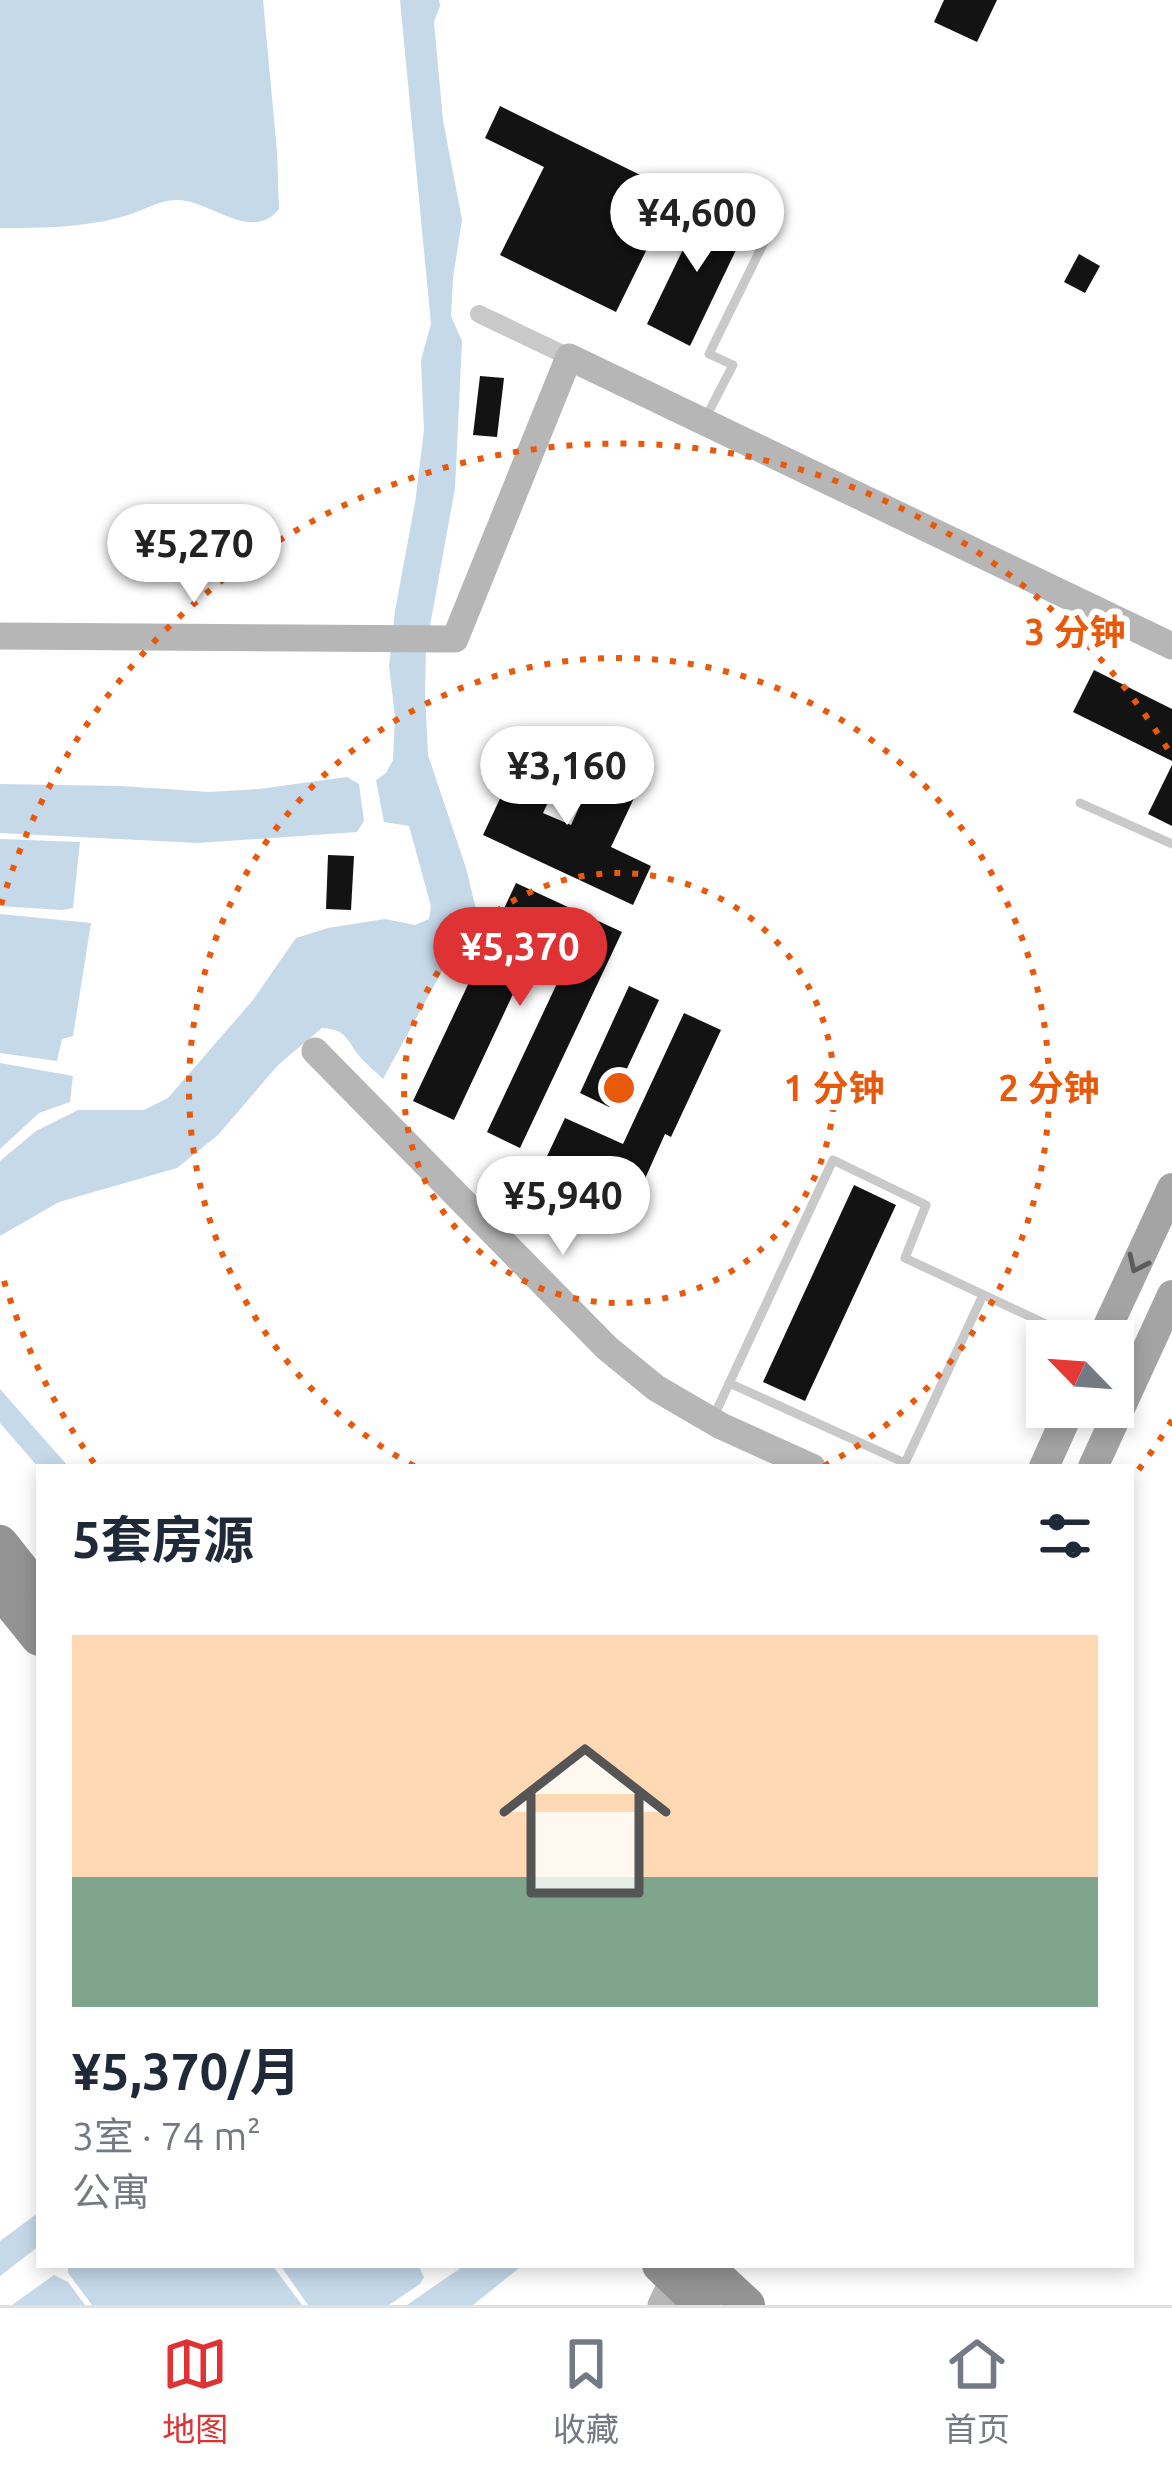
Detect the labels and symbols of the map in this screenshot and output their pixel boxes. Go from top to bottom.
pin: ¥4,600 [599,173,795,275]
pin: ¥5,270 [96,504,292,606]
text: 3 分钟 [1025,611,1125,652]
pin: ¥3,160 [469,726,665,828]
pin: ¥5,370 [422,907,618,1009]
centre of rings [598,1067,640,1109]
text: 1 分钟 [784,1067,884,1108]
text: 2 分钟 [999,1067,1099,1108]
pin: ¥5,940 [465,1156,661,1258]
one-way arrow [1128,1252,1151,1273]
north arrow [1026,1320,1134,1428]

